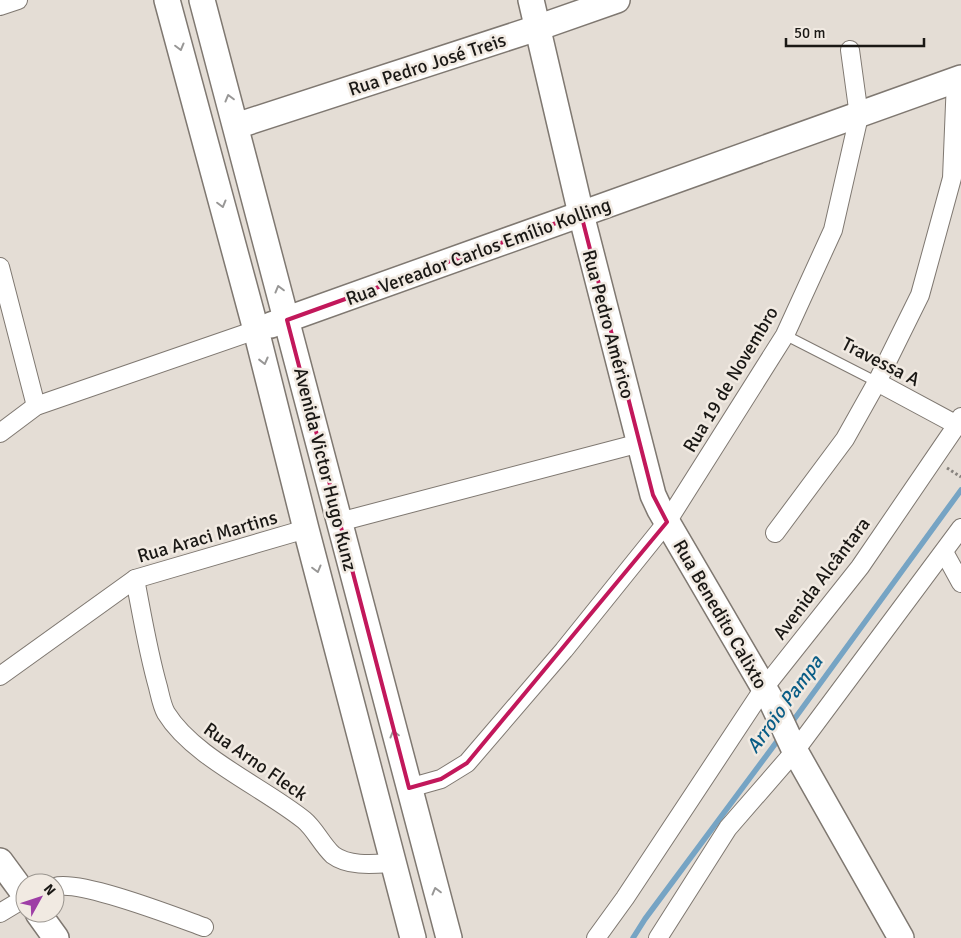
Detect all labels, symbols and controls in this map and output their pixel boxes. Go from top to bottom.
scale bar [786,15,924,47]
text: 50 m [794,24,825,42]
street label: Rua Pedro José Treis [346,28,509,102]
one-way arrow [174,42,184,51]
one-way arrow [224,94,234,102]
street label: Rua Vereador Carlos Emílio Kolling [343,193,614,311]
one-way arrow [217,199,227,207]
street label: Rua Pedro Américo [577,247,639,401]
one-way arrow [274,284,285,293]
street label: Rua 19 de Novembro [678,302,784,457]
street label: Travessa A [837,332,924,392]
one-way arrow [258,356,269,365]
street label: Avenida Victor Hugo Kunz [288,365,362,573]
street label: Rua Araci Martins [134,505,280,568]
street label: Avenida Alcântara [768,513,876,645]
street label: Rua Benedito Calixto [668,536,773,693]
one-way arrow [311,565,322,574]
water label: Arroio Pampa [741,650,829,758]
street label: Rua Arno Fleck [199,717,312,807]
one-way arrow [390,730,400,738]
north arrow [15,873,65,923]
text: N [40,881,59,899]
one-way arrow [432,887,442,895]

